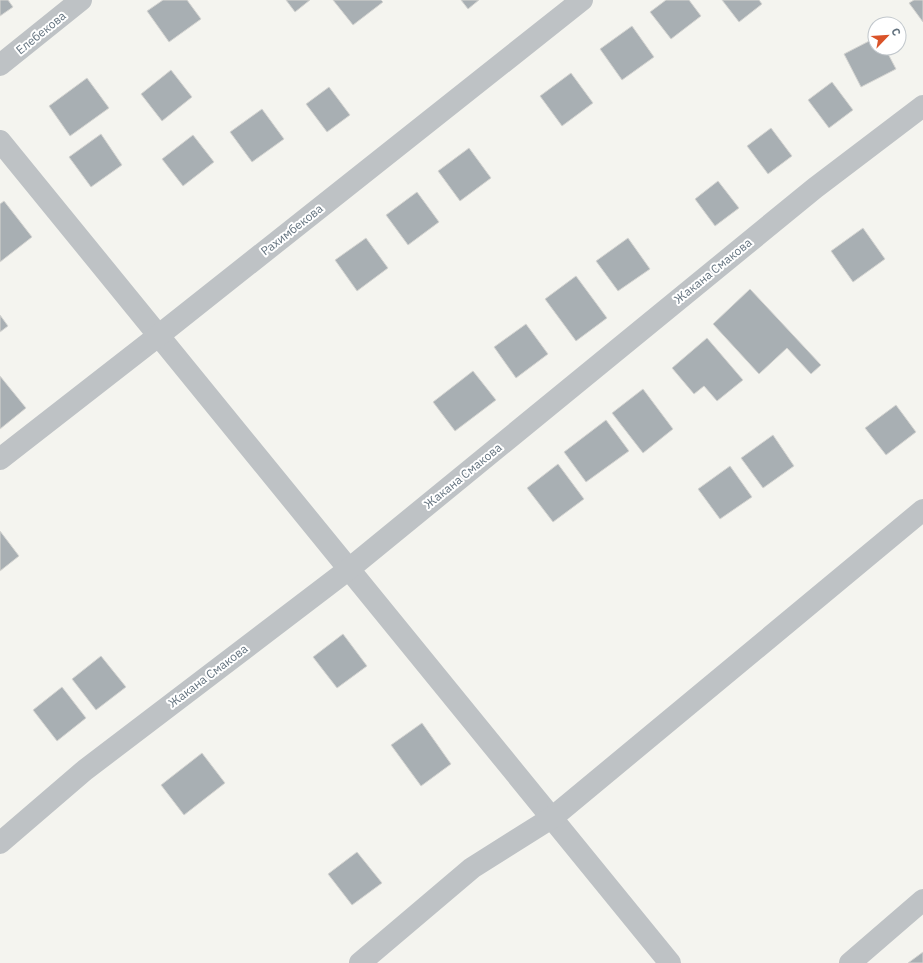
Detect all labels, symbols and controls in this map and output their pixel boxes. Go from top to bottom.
street label: Елебекова [13,8,69,57]
north arrow [867,16,907,56]
text: С [888,26,904,38]
street label: Рахимбекова [258,200,326,258]
street label: Жакана Смакова [671,234,755,307]
street label: Жакана Смакова [421,439,505,512]
street label: Жакана Смакова [165,640,251,710]

